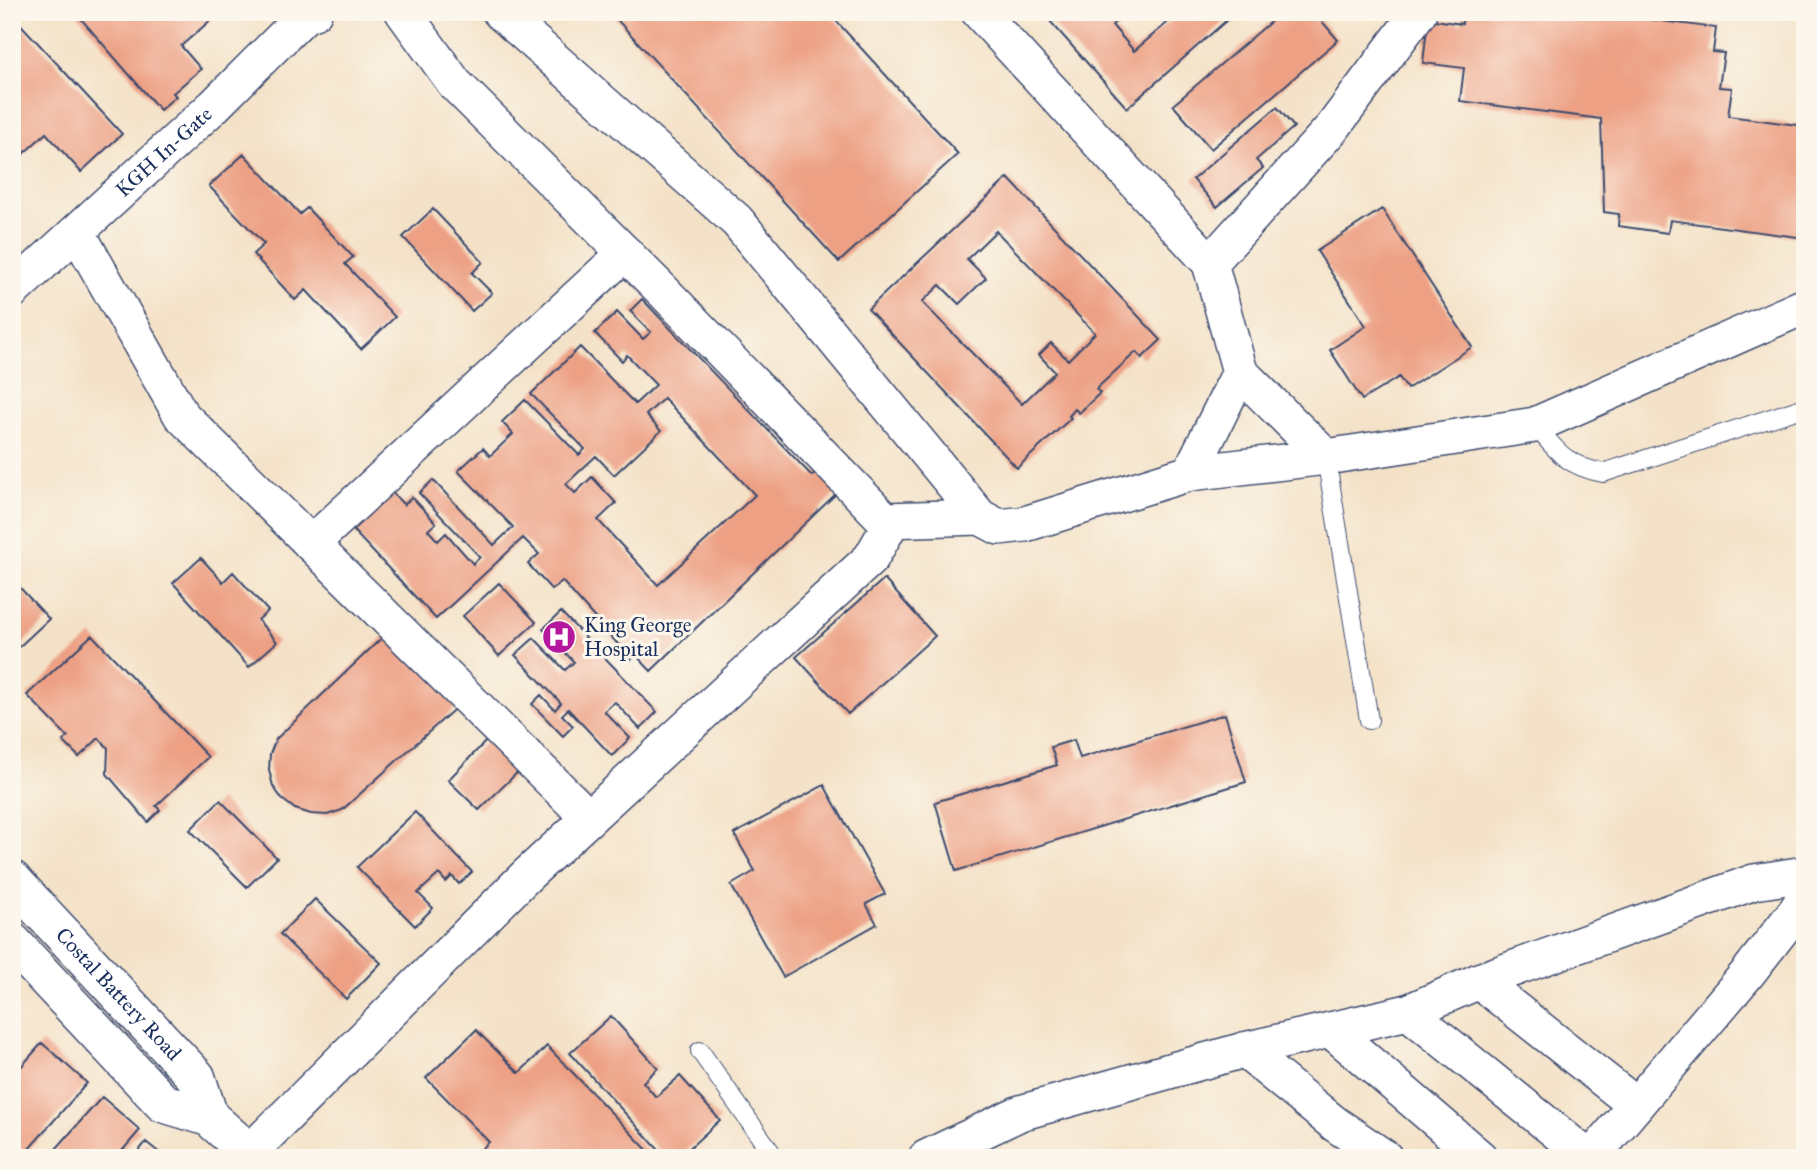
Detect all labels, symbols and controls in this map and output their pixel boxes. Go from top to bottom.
street label: KGH In-Gate [110,101,218,203]
place label: King George Hospital [584,612,692,662]
hospital icon: King George Hospital [540,618,578,656]
street label: Costal Battery Road [50,922,187,1066]

